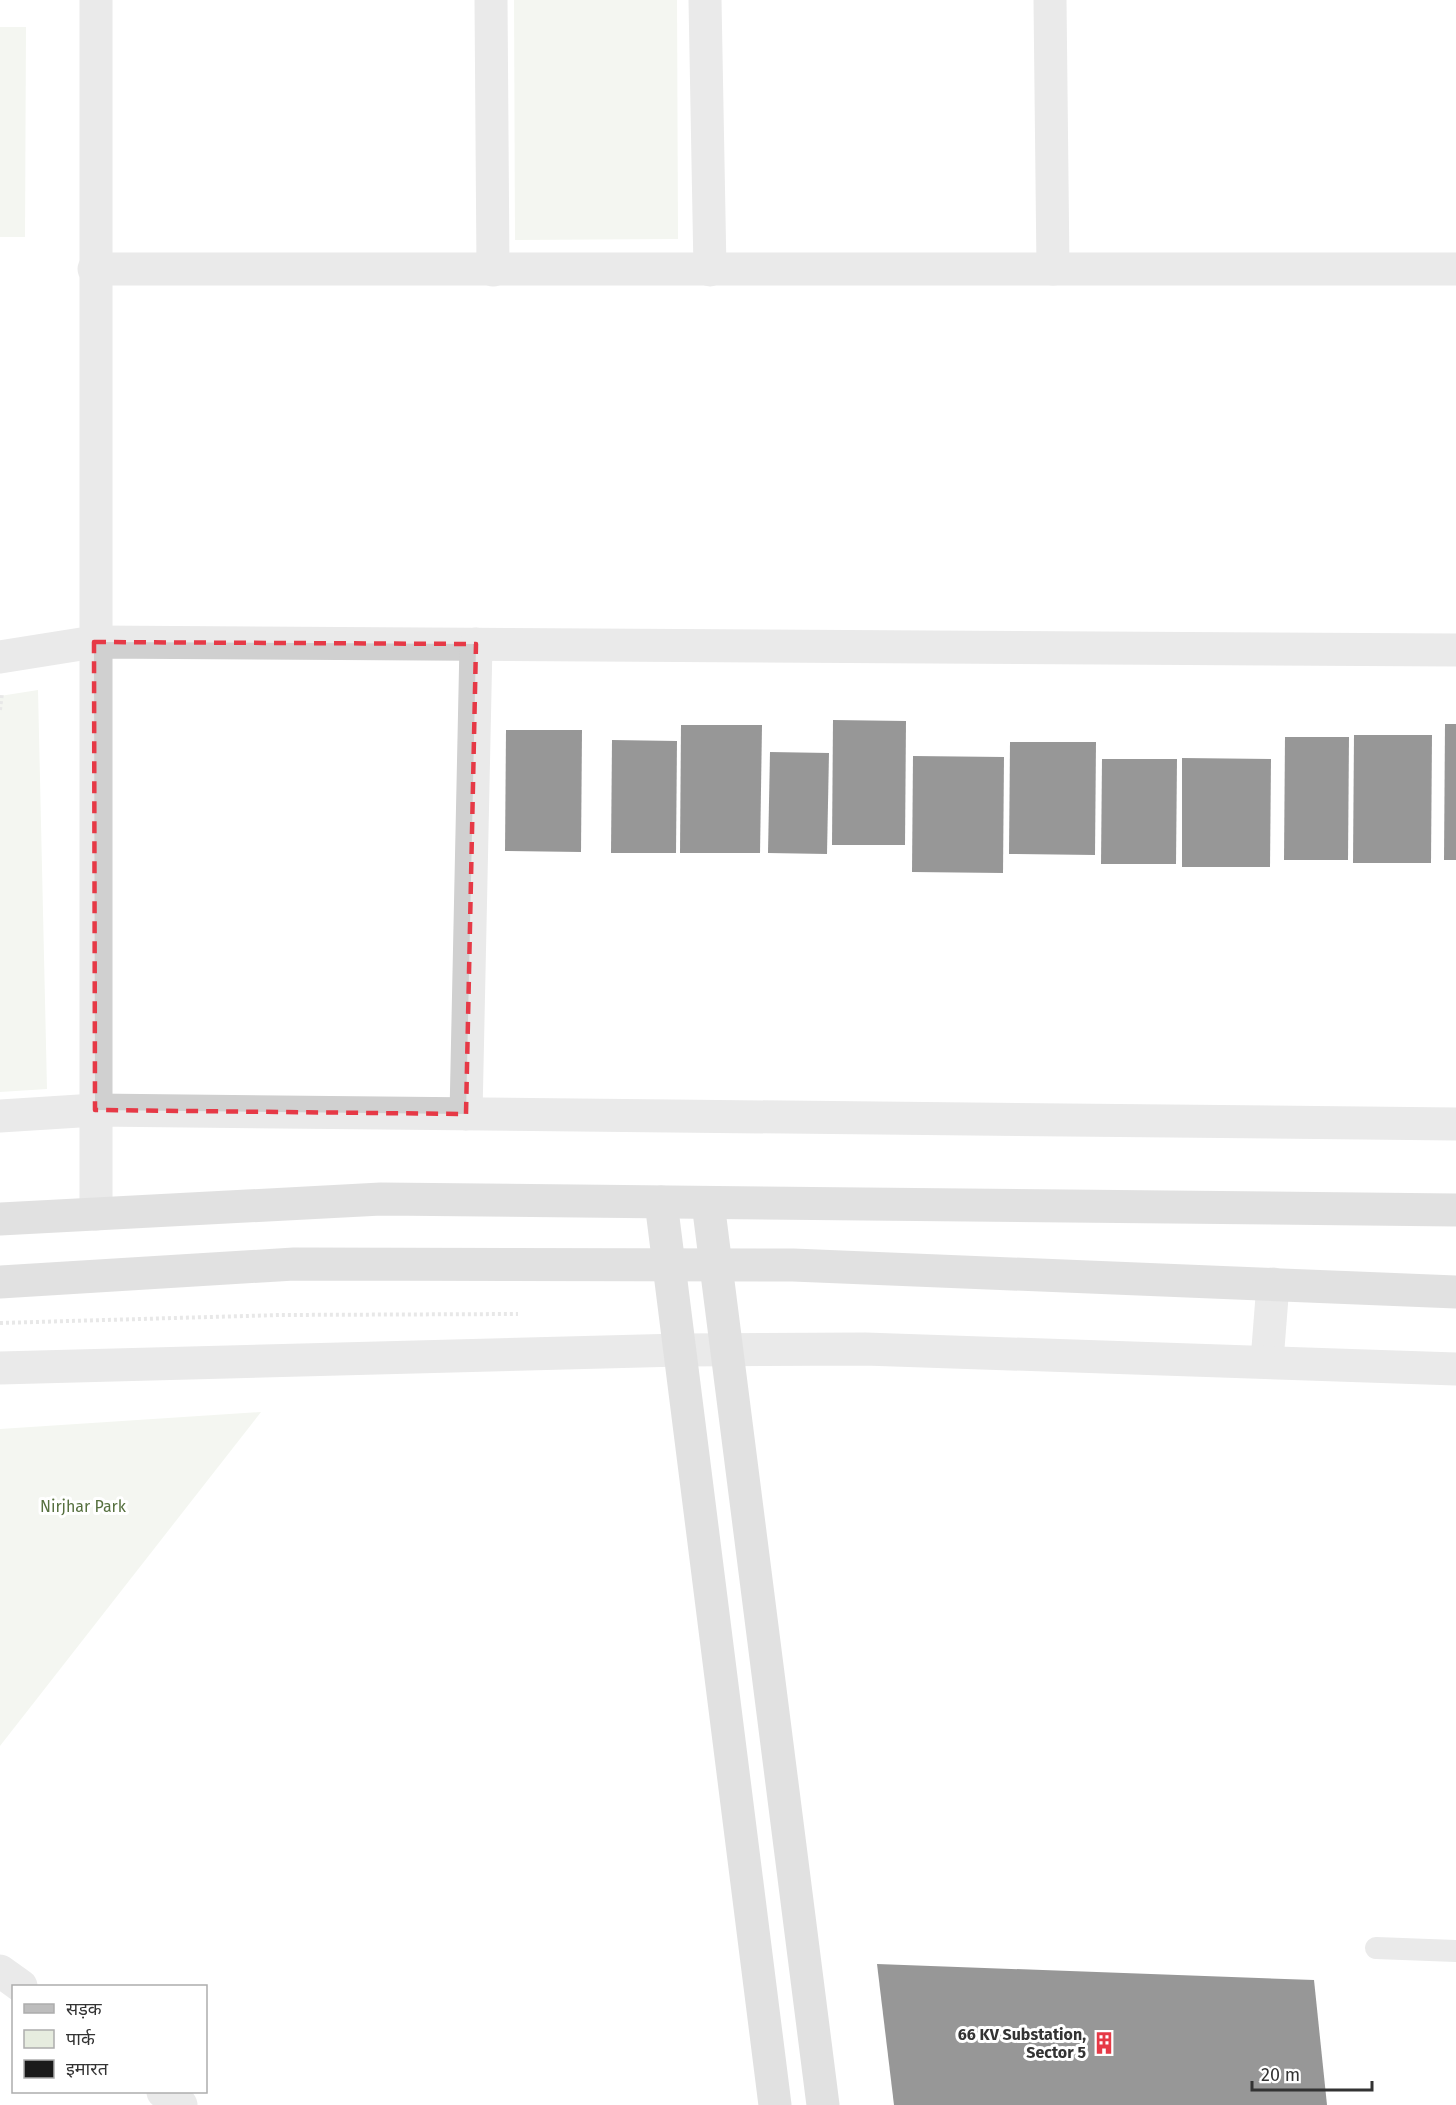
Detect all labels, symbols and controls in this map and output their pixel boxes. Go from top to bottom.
park label: Nirjhar Park [40,1497,127,1516]
legend [12,1985,207,2093]
text: सड़क [66,1998,103,2020]
place label: 66 KV Substation, Sector 5 [958,2025,1086,2062]
text: पार्क [66,2028,96,2050]
building icon: 66 KV Substation, Sector 5 [1091,2030,1117,2056]
scale bar [1252,2054,1372,2092]
text: इमारत [66,2058,109,2080]
text: 20 m [1261,2064,1300,2086]

